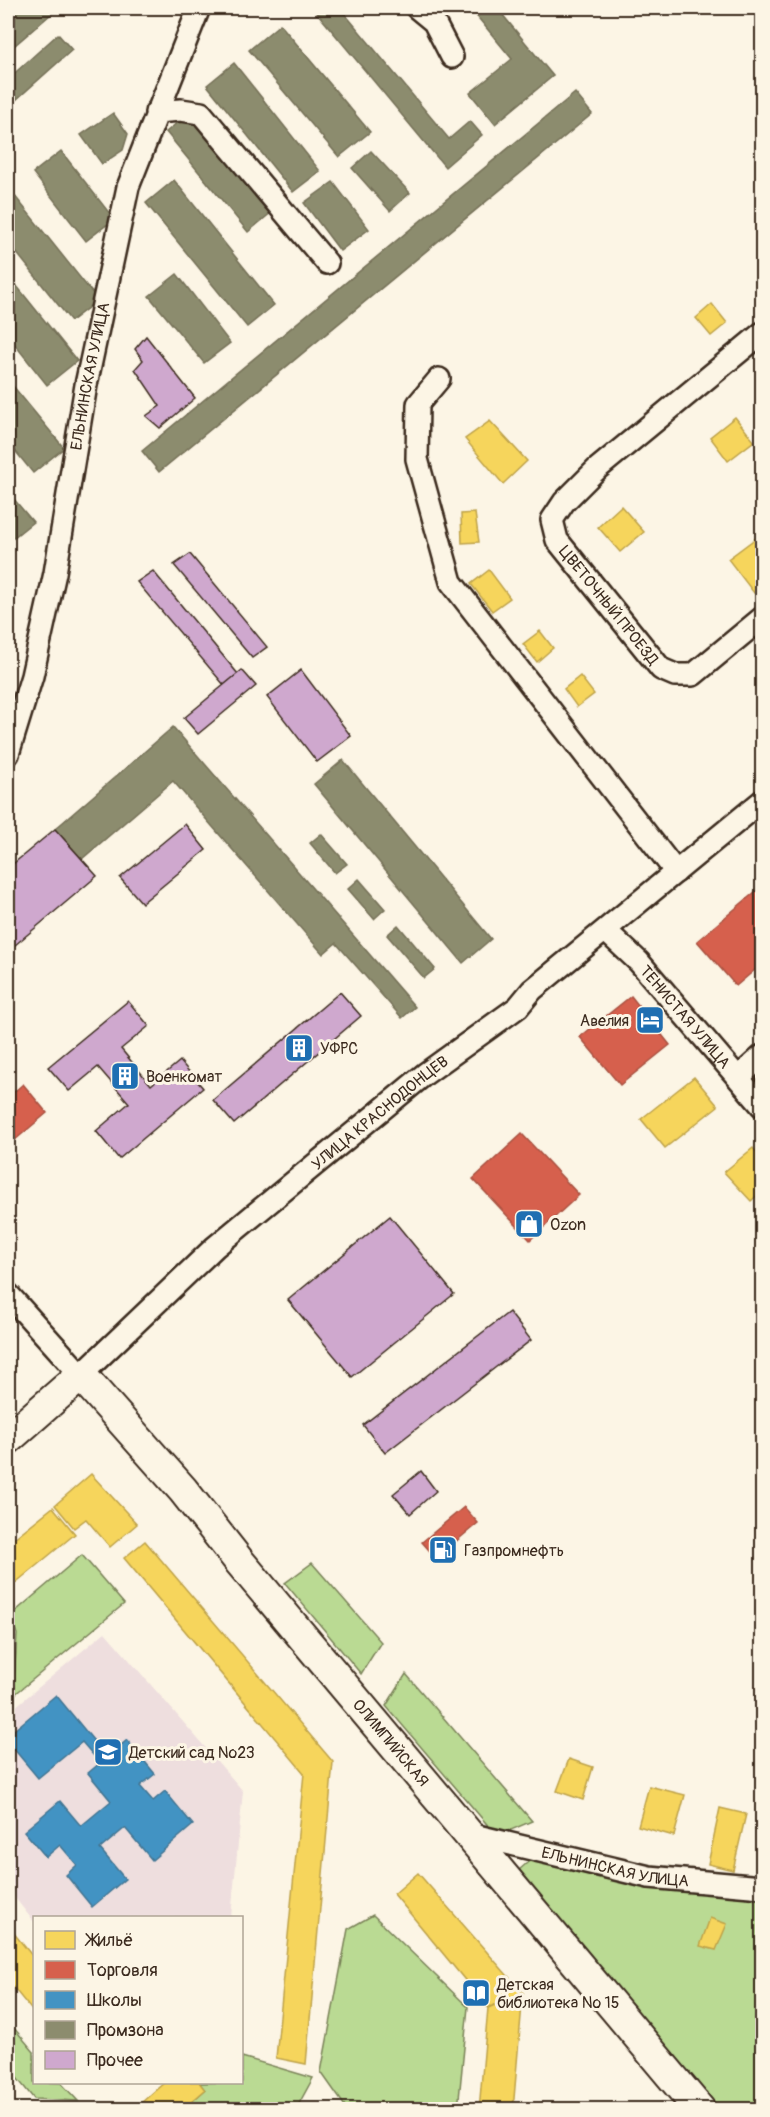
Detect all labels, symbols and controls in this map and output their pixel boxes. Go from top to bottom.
street label: ЕЛЬНИНСКАЯ УЛИЦА [66,301,114,452]
street label: ЦВЕТОЧНЫЙ ПРОЕЗД [554,542,663,669]
street label: ТЕНИСТАЯ УЛИЦА [635,961,734,1073]
hotel icon: Авелия [634,1004,666,1036]
place label: Авелия [580,1011,629,1031]
building icon: УФРС [283,1032,315,1064]
place label: УФРС [320,1039,358,1059]
street label: УЛИЦА КРАСНОДОНЦЕВ [308,1052,452,1174]
building icon: Военкомат [109,1060,141,1092]
place label: Военкомат [146,1067,222,1087]
shop icon: Ozon [513,1208,545,1240]
place label: Ozon [550,1215,586,1235]
fuel station icon: Газпромнефть [427,1534,459,1566]
place label: Газпромнефть [464,1541,564,1561]
street label: ОЛИМПИЙСКАЯ [348,1695,433,1791]
school or university icon: Детский сад №23 [92,1736,124,1768]
place label: Детский сад №23 [128,1743,255,1763]
street label: ЕЛЬНИНСКАЯ УЛИЦА [539,1843,690,1891]
legend [33,1916,243,2084]
text: Жильё [84,1929,133,1952]
text: Торговля [87,1959,158,1982]
place label: Детская библиотека № 15 [496,1975,620,2013]
library icon: Детская библиотека № 15 [460,1977,492,2009]
text: Школы [87,1989,142,2012]
text: Промзона [87,2019,164,2042]
text: Прочее [87,2049,143,2072]

